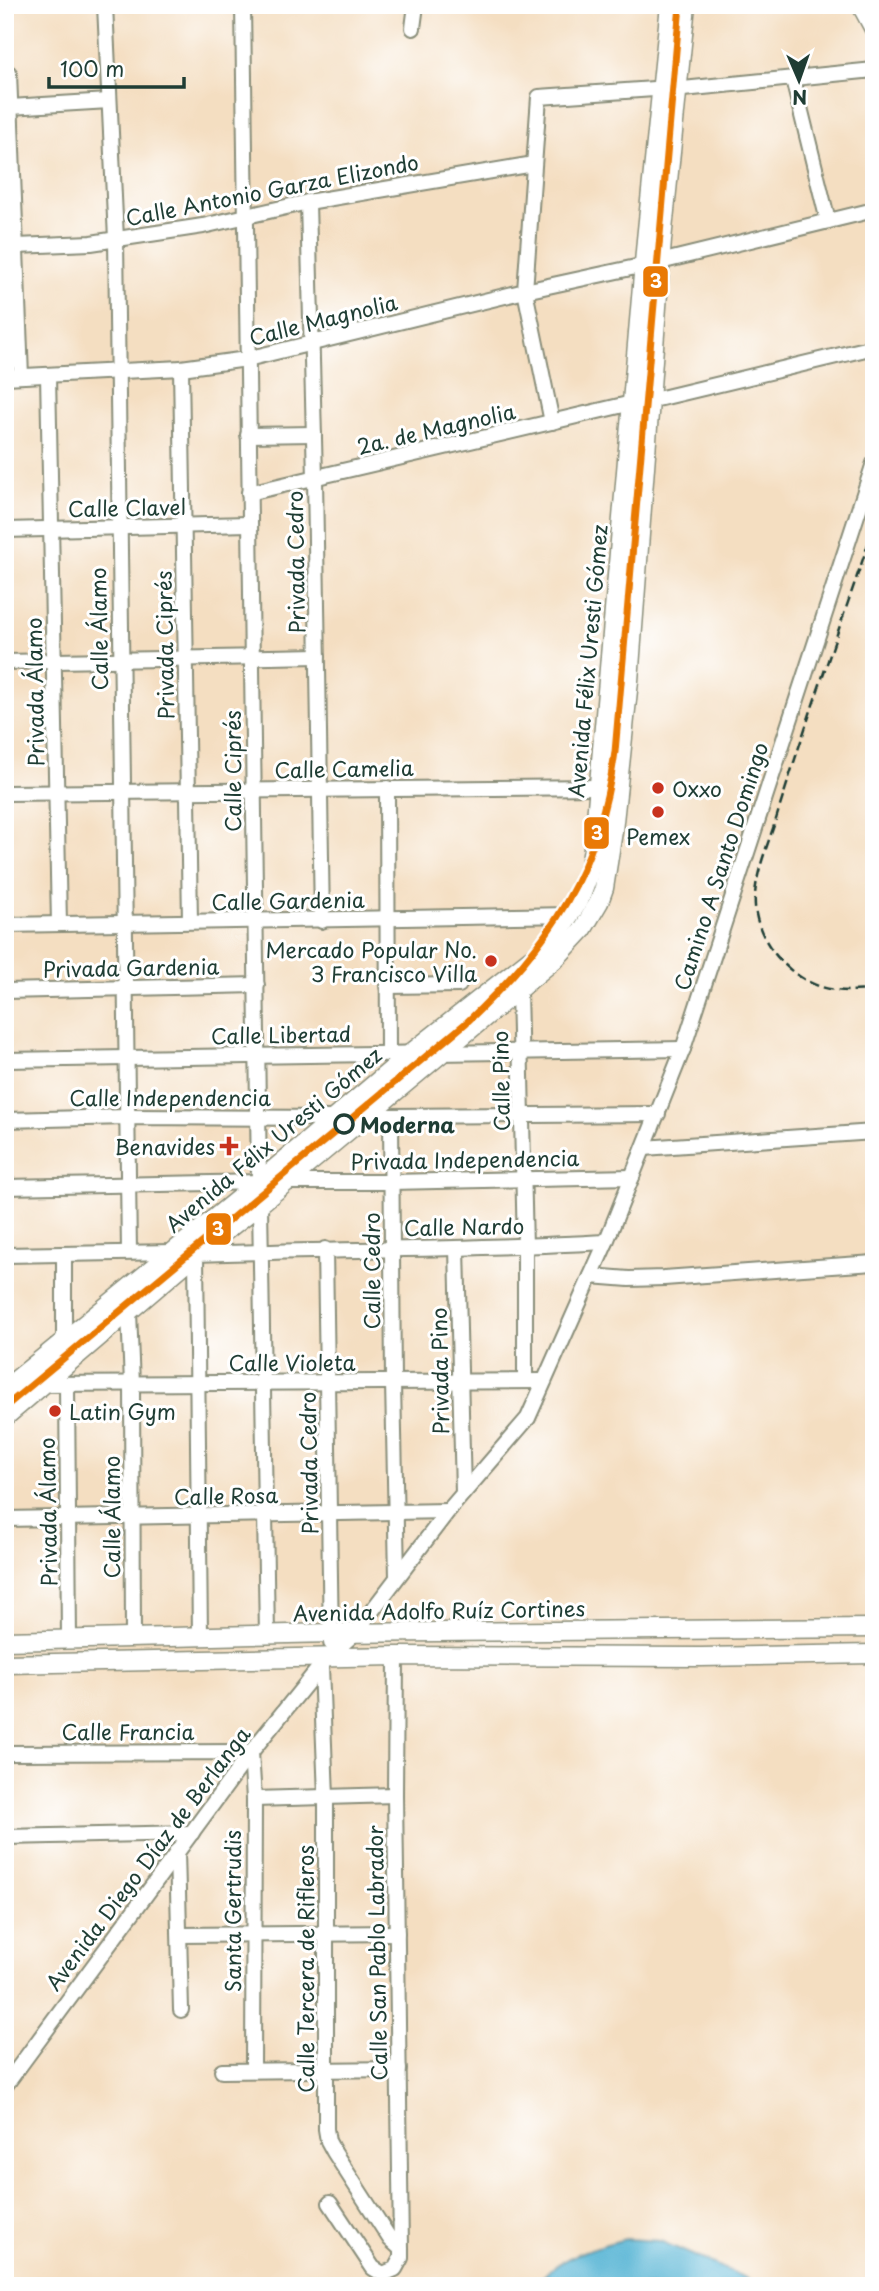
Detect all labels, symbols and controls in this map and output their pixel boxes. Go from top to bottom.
scale bar [49,46,184,90]
north arrow [764,46,834,116]
text: 100 m [60,52,124,84]
text: N [792,84,808,112]
street label: Calle Antonio Garza Elizondo [123,145,421,233]
line badge: 3 [642,265,669,298]
text: 3 [650,266,662,294]
street label: Calle Magnolia [245,285,401,353]
street label: 2a. de Magnolia [354,394,518,462]
street label: Calle Clavel [68,490,186,524]
street label: Privada Cedro [278,490,312,634]
street label: Avenida Félix Uresti Gómez [559,523,615,799]
street label: Calle Álamo [81,567,115,691]
street label: Privada Ciprés [147,570,181,720]
street label: Privada Álamo [17,617,51,767]
street label: Calle Ciprés [216,710,248,832]
street label: Camino A Santo Domingo [665,738,775,994]
street label: Calle Camelia [274,751,414,785]
place label: Oxxo [672,772,722,804]
marker: Oxxo [650,780,666,796]
marker: Pemex [650,804,666,820]
line badge: 3 [583,816,610,850]
text: 3 [591,818,603,846]
place label: Pemex [626,820,690,852]
street label: Calle Gardenia [211,883,365,917]
place label: Mercado Popular No. 3 Francisco Villa [265,933,477,989]
street label: Privada Gardenia [42,949,220,985]
marker: Mercado Popular No. 3 Francisco Villa [483,953,499,969]
street label: Calle Libertad [211,1017,351,1051]
street label: Calle Pino [483,1030,517,1132]
street label: Avenida Félix Uresti Gómez [158,1039,388,1239]
street label: Calle Independencia [69,1081,271,1113]
place label: Moderna [360,1108,455,1140]
marker: Moderna [334,1114,354,1134]
place label: Benavides [115,1130,215,1162]
marker: Benavides [221,1138,237,1154]
street label: Privada Independencia [350,1141,580,1177]
street label: Calle Nardo [403,1209,525,1243]
line badge: 3 [205,1212,232,1246]
street label: Calle Cedro [355,1212,387,1330]
text: 3 [212,1214,224,1242]
street label: Privada Pino [422,1307,456,1435]
street label: Calle Violeta [228,1346,356,1378]
street label: Privada Cedro [291,1391,325,1535]
place label: Latin Gym [69,1395,176,1427]
marker: Latin Gym [47,1403,63,1419]
street label: Privada Álamo [30,1437,64,1587]
street label: Calle Álamo [95,1456,127,1578]
street label: Calle Rosa [174,1478,278,1512]
street label: Avenida Adolfo Ruíz Cortines [293,1591,585,1629]
street label: Calle Francia [62,1715,195,1747]
street label: Avenida Diego Díaz de Berlanga [37,1719,257,1997]
street label: Calle San Pablo Labrador [358,1825,394,2081]
street label: Santa Gertrudis [216,1830,248,1992]
street label: Calle Tercera de Rifleros [289,1845,321,2093]

